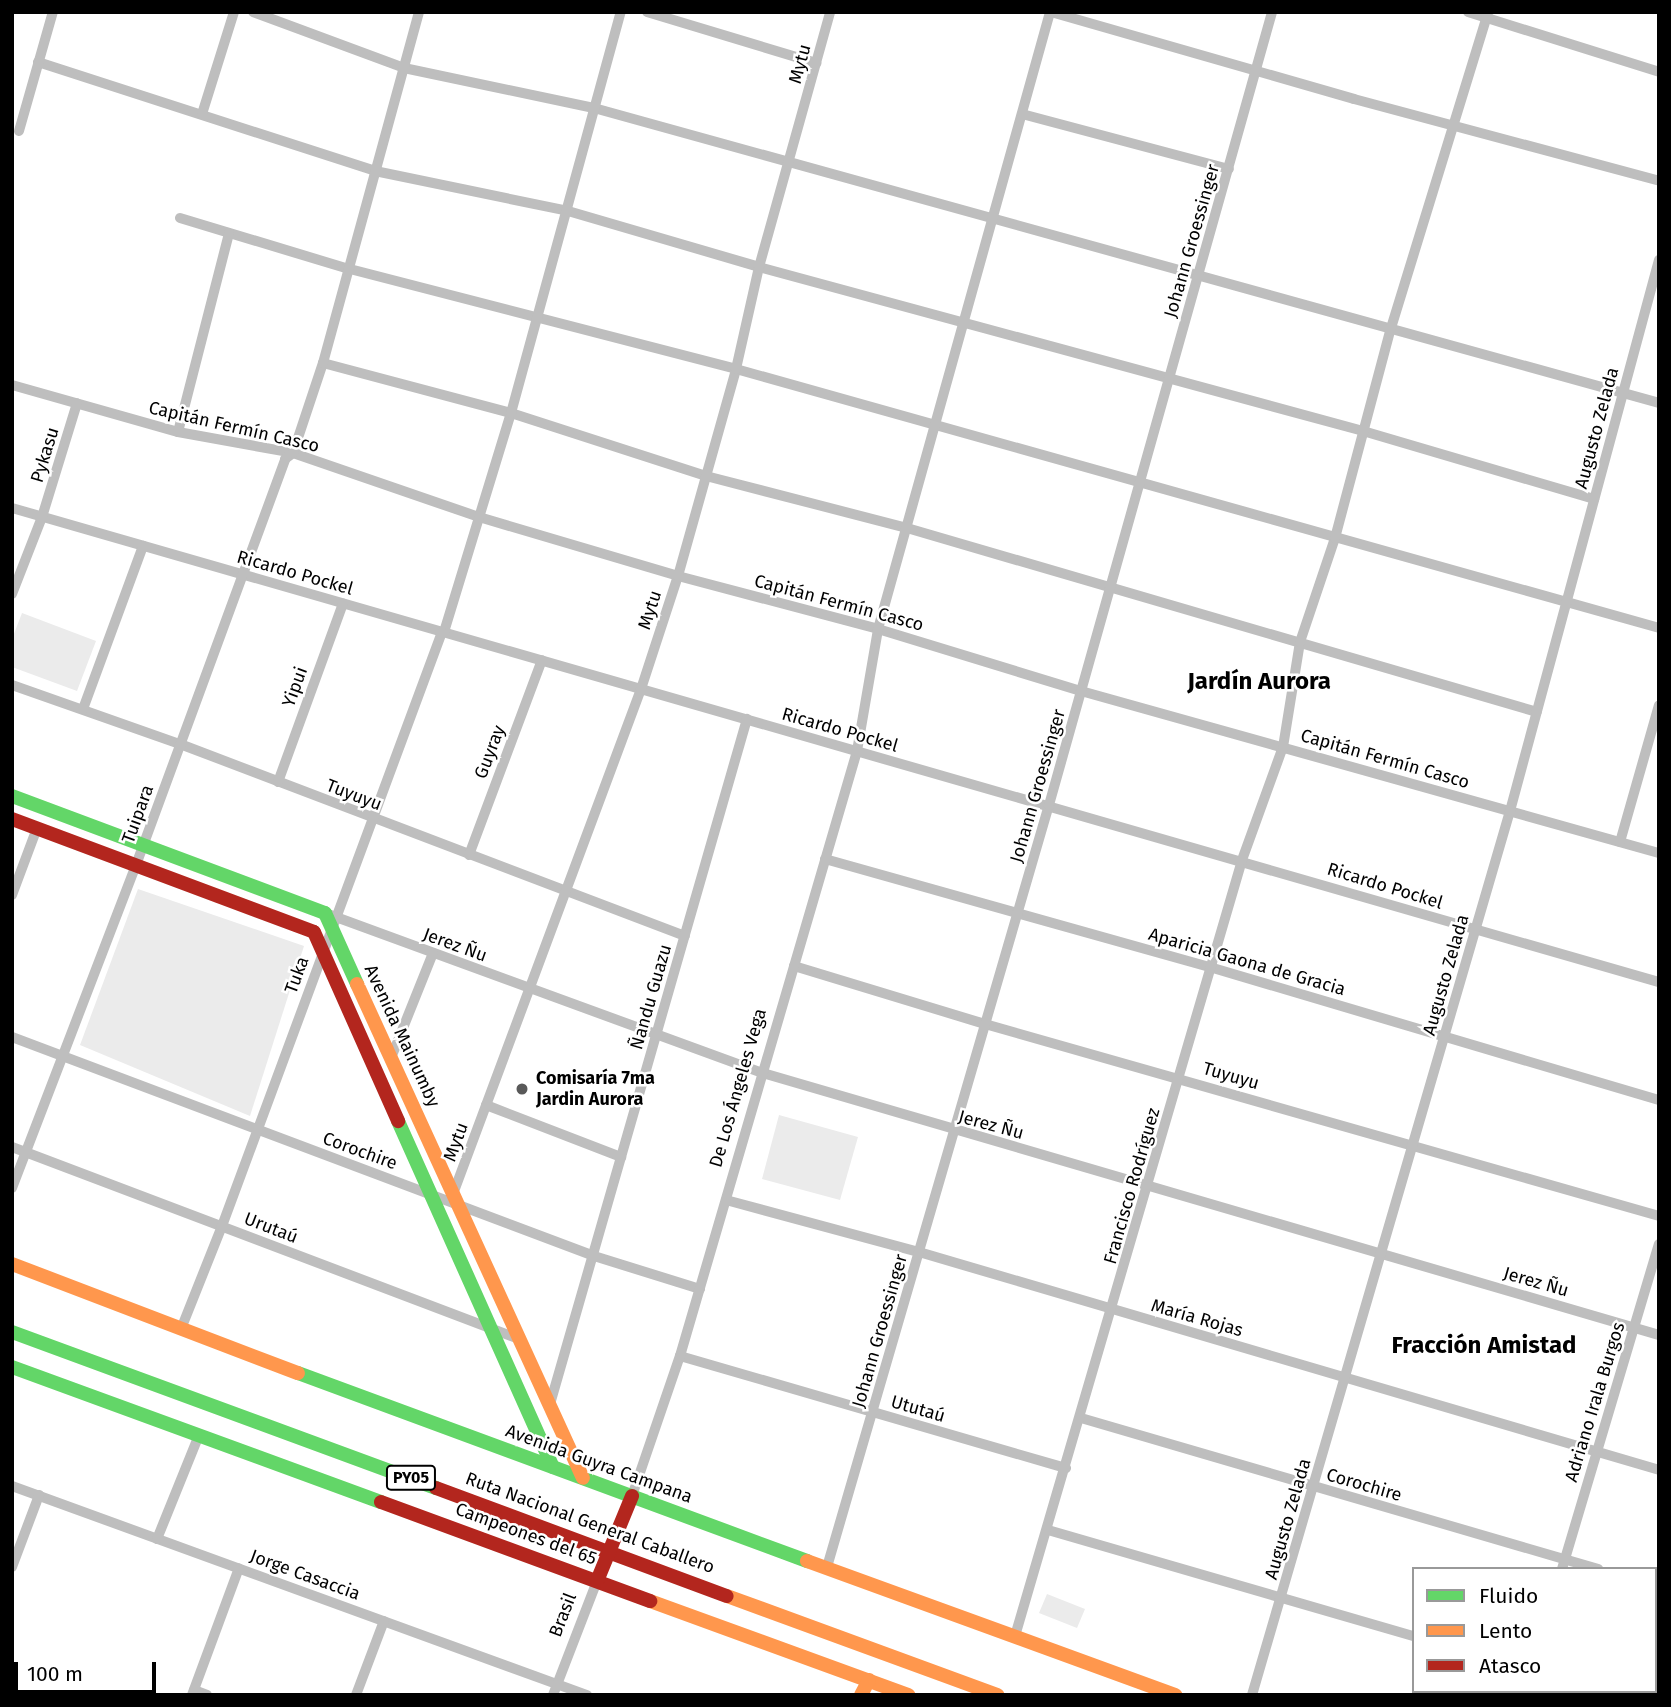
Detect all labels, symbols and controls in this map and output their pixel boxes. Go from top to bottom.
street label: Mytu [784,42,816,86]
street label: Johann Groessinger [1160,162,1224,320]
street label: Augusto Zelada [1570,365,1624,491]
street label: Capitán Fermín Casco [147,397,321,457]
street label: Pykasu [26,425,64,485]
street label: Ricardo Pockel [234,546,356,600]
street label: Capitán Fermín Casco [752,570,926,636]
street label: Mytu [634,588,666,632]
street label: Yipui [278,664,312,710]
district label: Jardín Aurora [1187,668,1331,696]
street label: Ricardo Pockel [779,703,901,757]
street label: Johann Groessinger [1006,707,1070,865]
street label: Guyray [470,722,510,782]
street label: Capitán Fermín Casco [1298,725,1472,793]
street label: Tuyuyu [323,775,385,815]
street label: Tuipara [117,782,159,846]
street label: Ricardo Pockel [1325,858,1445,914]
street label: Augusto Zelada [1418,912,1474,1038]
street label: Jerez Ñu [420,923,490,967]
street label: Aparicia Gaona de Gracia [1146,924,1348,1000]
street label: Ñandu Guazu [626,942,676,1052]
street label: Tuka [280,954,314,996]
street label: Avenida Mainumby [360,961,444,1111]
street label: De Los Ángeles Vega [705,1006,771,1170]
street label: Tuyuyu [1200,1058,1262,1094]
place label: Comisaría 7ma Jardin Aurora [536,1068,655,1110]
marker: Comisaría 7ma Jardin Aurora [514,1081,530,1097]
street label: Francisco Rodríguez [1099,1105,1165,1267]
street label: Jerez Ñu [956,1106,1026,1144]
street label: Mytu [439,1120,473,1164]
street label: Corochire [320,1128,400,1174]
street label: Urutaú [241,1208,301,1248]
street label: Johann Groessinger [848,1252,912,1410]
street label: Jerez Ñu [1501,1262,1571,1302]
street label: María Rojas [1149,1295,1245,1341]
street label: Adriano Irala Burgos [1560,1320,1630,1484]
district label: Fracción Amistad [1392,1332,1576,1360]
street label: Ututaú [888,1391,948,1427]
street label: Avenida Guyra Campana [503,1420,695,1508]
street label: Augusto Zelada [1260,1456,1316,1582]
street label: Corochire [1324,1464,1404,1506]
road number: PY05 [385,1466,437,1490]
street label: Ruta Nacional General Caballero [463,1468,717,1578]
street label: Campeones del 65 [452,1498,600,1570]
street label: Jorge Casaccia [247,1545,363,1605]
legend [1412,1567,1657,1693]
text: Fluido [1479,1583,1538,1609]
street label: Brasil [545,1590,581,1640]
text: Lento [1479,1618,1532,1644]
scale bar [18,1648,159,1692]
text: Atasco [1479,1653,1541,1679]
text: 100 m [27,1661,83,1687]

